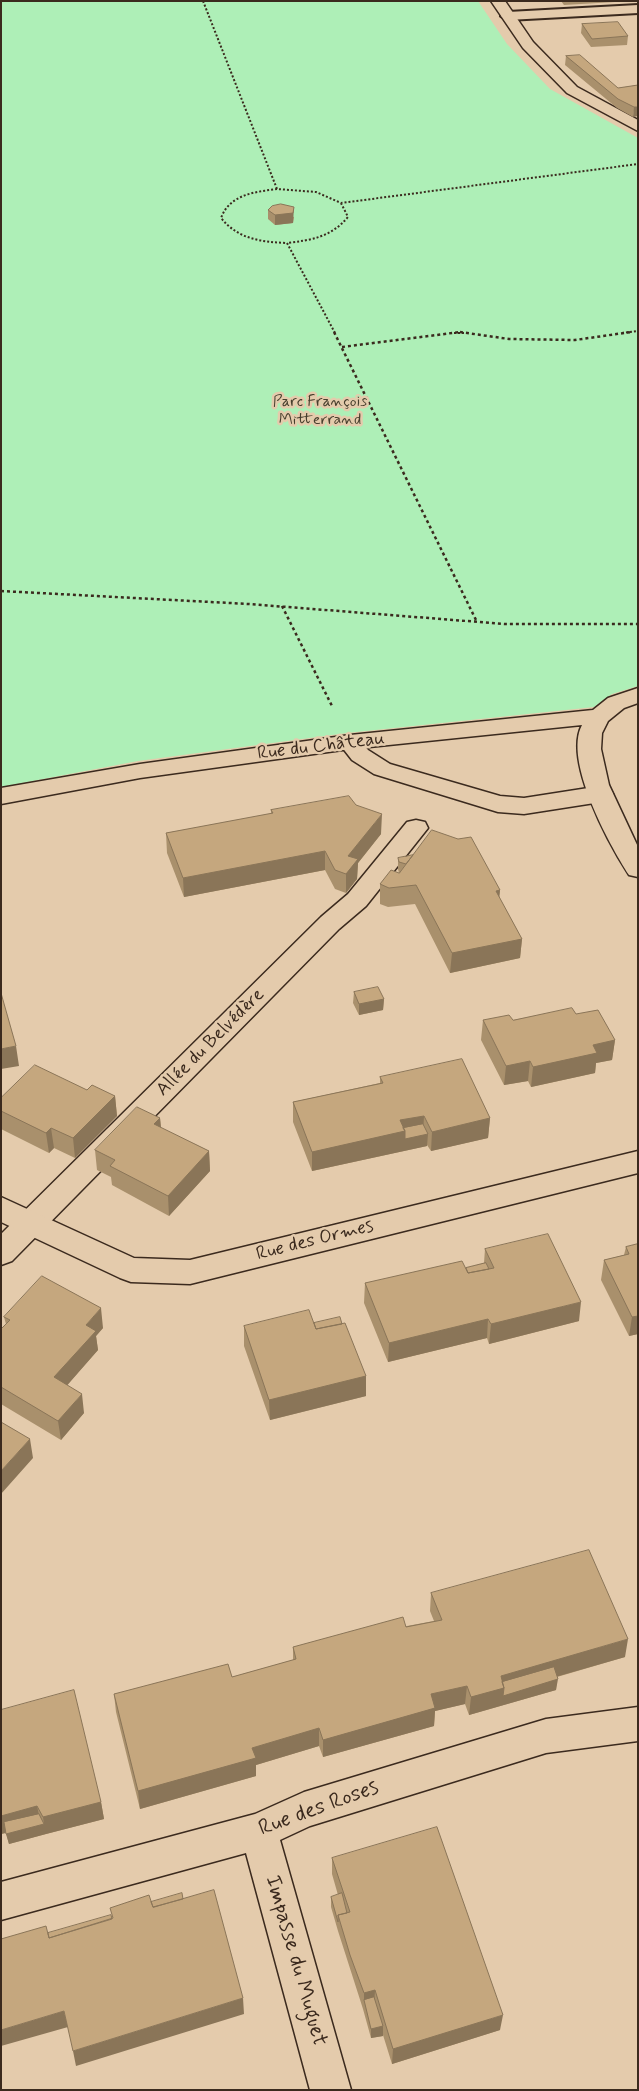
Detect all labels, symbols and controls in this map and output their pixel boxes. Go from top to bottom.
park label: Parc François Mitterrand [273,393,367,431]
street label: Rue du Château [256,728,386,766]
street label: Allée du Belvédère [152,984,270,1102]
street label: Rue des Ormes [254,1215,376,1267]
street label: Rue des Roses [255,1775,383,1843]
street label: Impasse du Muguet [258,1873,332,2049]

